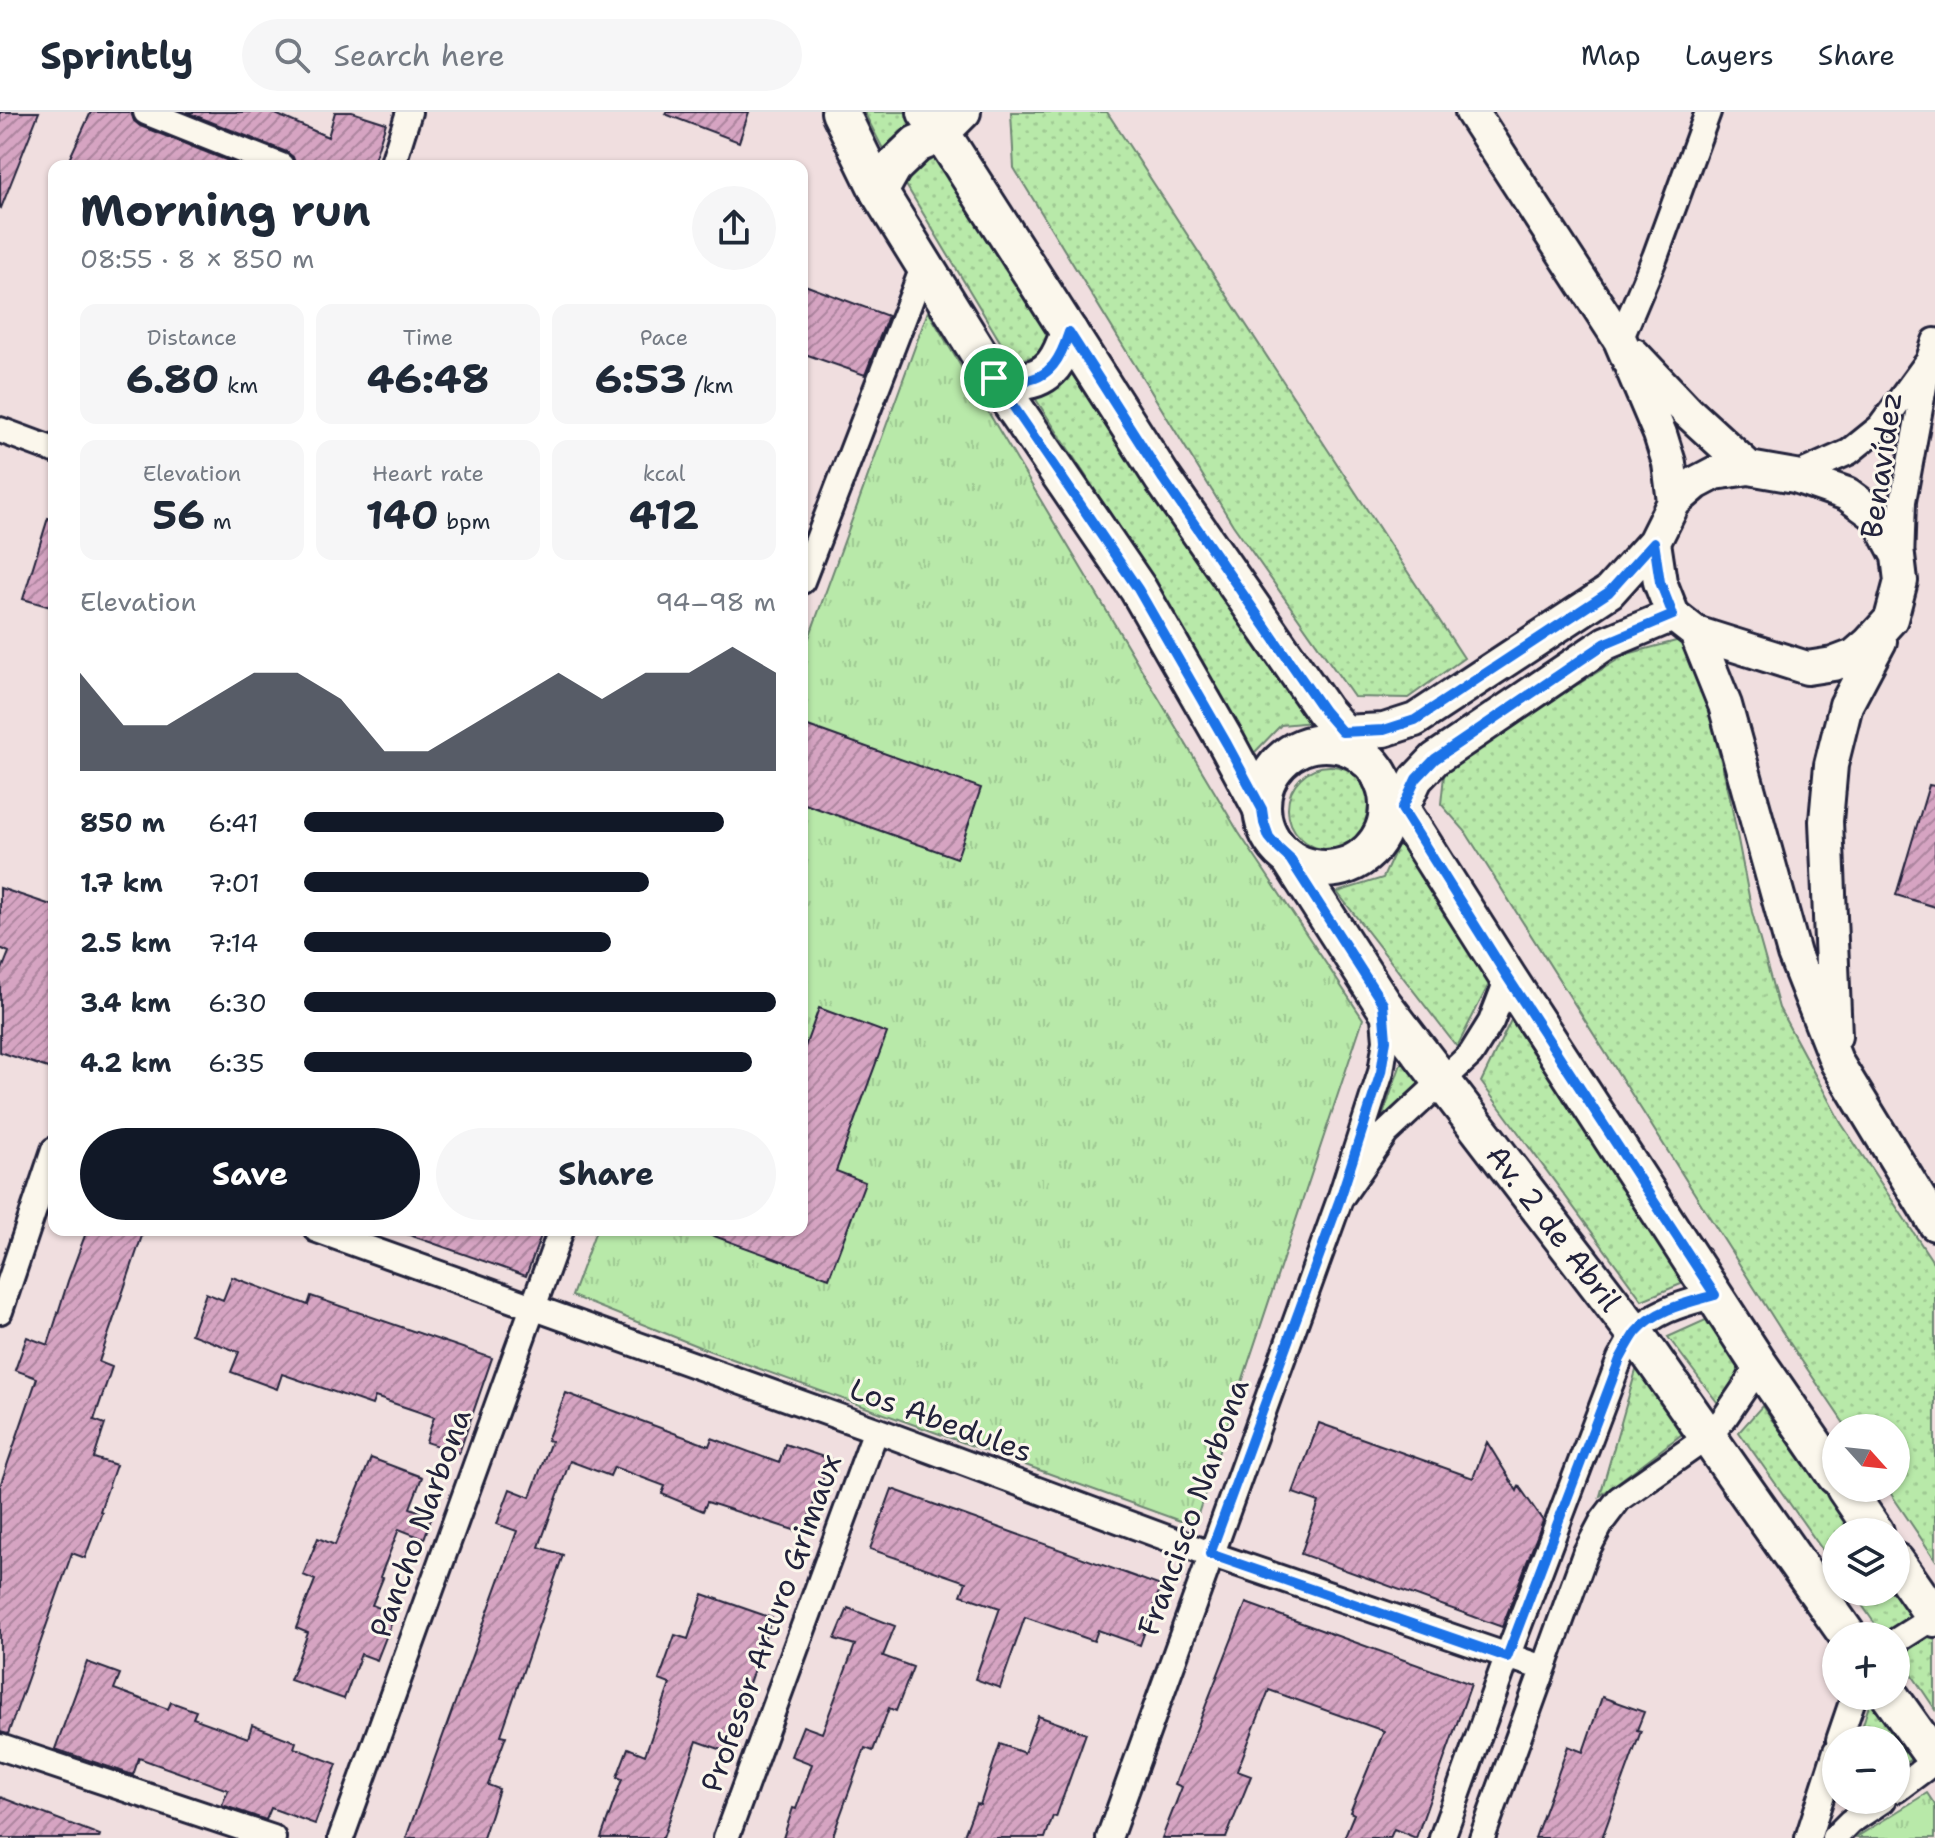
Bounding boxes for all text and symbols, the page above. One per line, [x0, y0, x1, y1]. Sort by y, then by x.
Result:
search box [242, 19, 802, 91]
text: Sprintly [40, 30, 194, 81]
icon: search [270, 33, 314, 77]
text: Search here [334, 35, 505, 76]
text: Map [1581, 36, 1641, 74]
text: Layers [1685, 36, 1774, 74]
text: Share [1818, 36, 1895, 74]
text: Morning run [80, 181, 371, 240]
button: share [692, 186, 776, 270]
text: 08:55 · 8 × 850 m [80, 241, 314, 276]
text: Distance [147, 323, 237, 352]
text: Time [403, 323, 453, 352]
text: Pace [640, 323, 688, 352]
pin [960, 344, 1028, 412]
text: 6.80 [126, 352, 220, 406]
text: 46:48 [367, 352, 489, 406]
text: 6:53 [594, 352, 687, 406]
icon: arrive [972, 356, 1016, 400]
text: km [220, 371, 258, 400]
text: /km [687, 371, 734, 400]
street label: Benavídez [1850, 389, 1912, 541]
text: Elevation [143, 459, 241, 488]
text: Heart rate [372, 459, 484, 488]
text: kcal [643, 459, 685, 488]
text: 56 [152, 488, 205, 542]
text: 140 [365, 488, 439, 542]
text: 412 [629, 488, 699, 542]
text: m [205, 507, 232, 536]
text: bpm [439, 507, 491, 536]
text: Elevation [80, 584, 196, 619]
text: 94–98 m [655, 584, 776, 619]
text: 850 m [80, 805, 165, 840]
text: 6:41 [208, 805, 259, 840]
text: 1.7 km [80, 865, 163, 900]
text: 7:01 [208, 865, 260, 900]
text: 2.5 km [80, 925, 171, 960]
text: 7:14 [208, 925, 258, 960]
text: 3.4 km [80, 985, 171, 1020]
text: 6:30 [208, 985, 267, 1020]
text: 4.2 km [80, 1045, 172, 1080]
text: 6:35 [208, 1045, 264, 1080]
button: Save [80, 1128, 420, 1220]
button: Share [436, 1128, 776, 1220]
street label: Av. 2 de Abril [1477, 1136, 1631, 1319]
street label: Los Abedules [844, 1368, 1038, 1472]
street label: Francisco Narbona [1127, 1373, 1259, 1641]
street label: Pancho Narbona [360, 1403, 481, 1643]
north arrow [1822, 1414, 1910, 1502]
map controls [1822, 1414, 1910, 1814]
street label: Profesor Arturo Grimaux [691, 1448, 851, 1798]
button: layers [1822, 1518, 1910, 1606]
button: + [1822, 1622, 1910, 1710]
button: − [1822, 1726, 1910, 1814]

